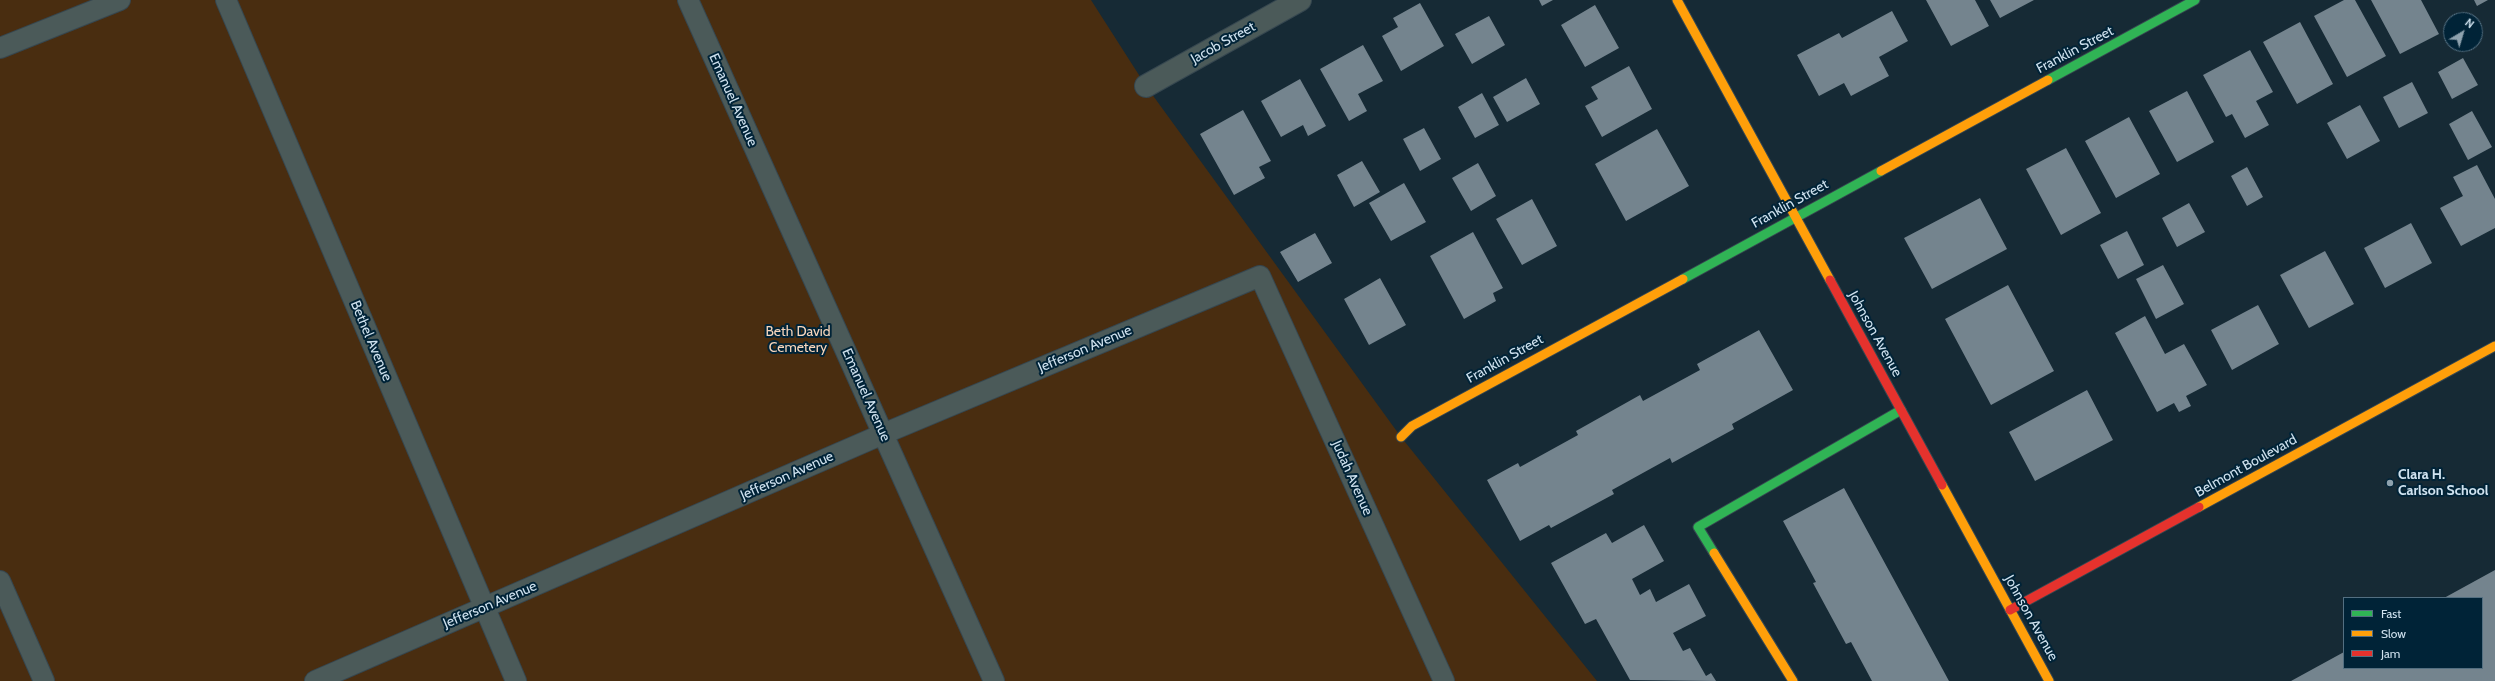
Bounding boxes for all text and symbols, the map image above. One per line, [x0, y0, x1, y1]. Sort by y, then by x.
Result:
north arrow [2443, 12, 2483, 52]
text: N [2462, 15, 2477, 31]
street label: Jacob Street [1188, 18, 1258, 68]
street label: Franklin Street [2034, 23, 2116, 77]
street label: Emanuel Avenue [705, 51, 761, 149]
street label: Franklin Street [1749, 176, 1831, 232]
street label: Johnson Avenue [1845, 288, 1905, 380]
street label: Bethel Avenue [346, 298, 396, 384]
street label: Jefferson Avenue [1036, 322, 1134, 376]
park label: Beth David Cemetery [765, 324, 831, 356]
street label: Franklin Street [1464, 331, 1546, 387]
street label: Emanuel Avenue [838, 346, 894, 444]
street label: Belmont Boulevard [2192, 431, 2300, 501]
street label: Judah Avenue [1328, 438, 1376, 518]
street label: Jefferson Avenue [738, 448, 836, 504]
place label: Clara H. Carlson School [2398, 467, 2488, 500]
marker: Clara H. Carlson School [2385, 478, 2395, 488]
street label: Johnson Avenue [2001, 572, 2061, 664]
street label: Jefferson Avenue [441, 578, 539, 632]
legend [2343, 597, 2483, 669]
text: Fast [2381, 606, 2401, 621]
text: Slow [2381, 626, 2406, 641]
text: Jam [2381, 646, 2400, 661]

